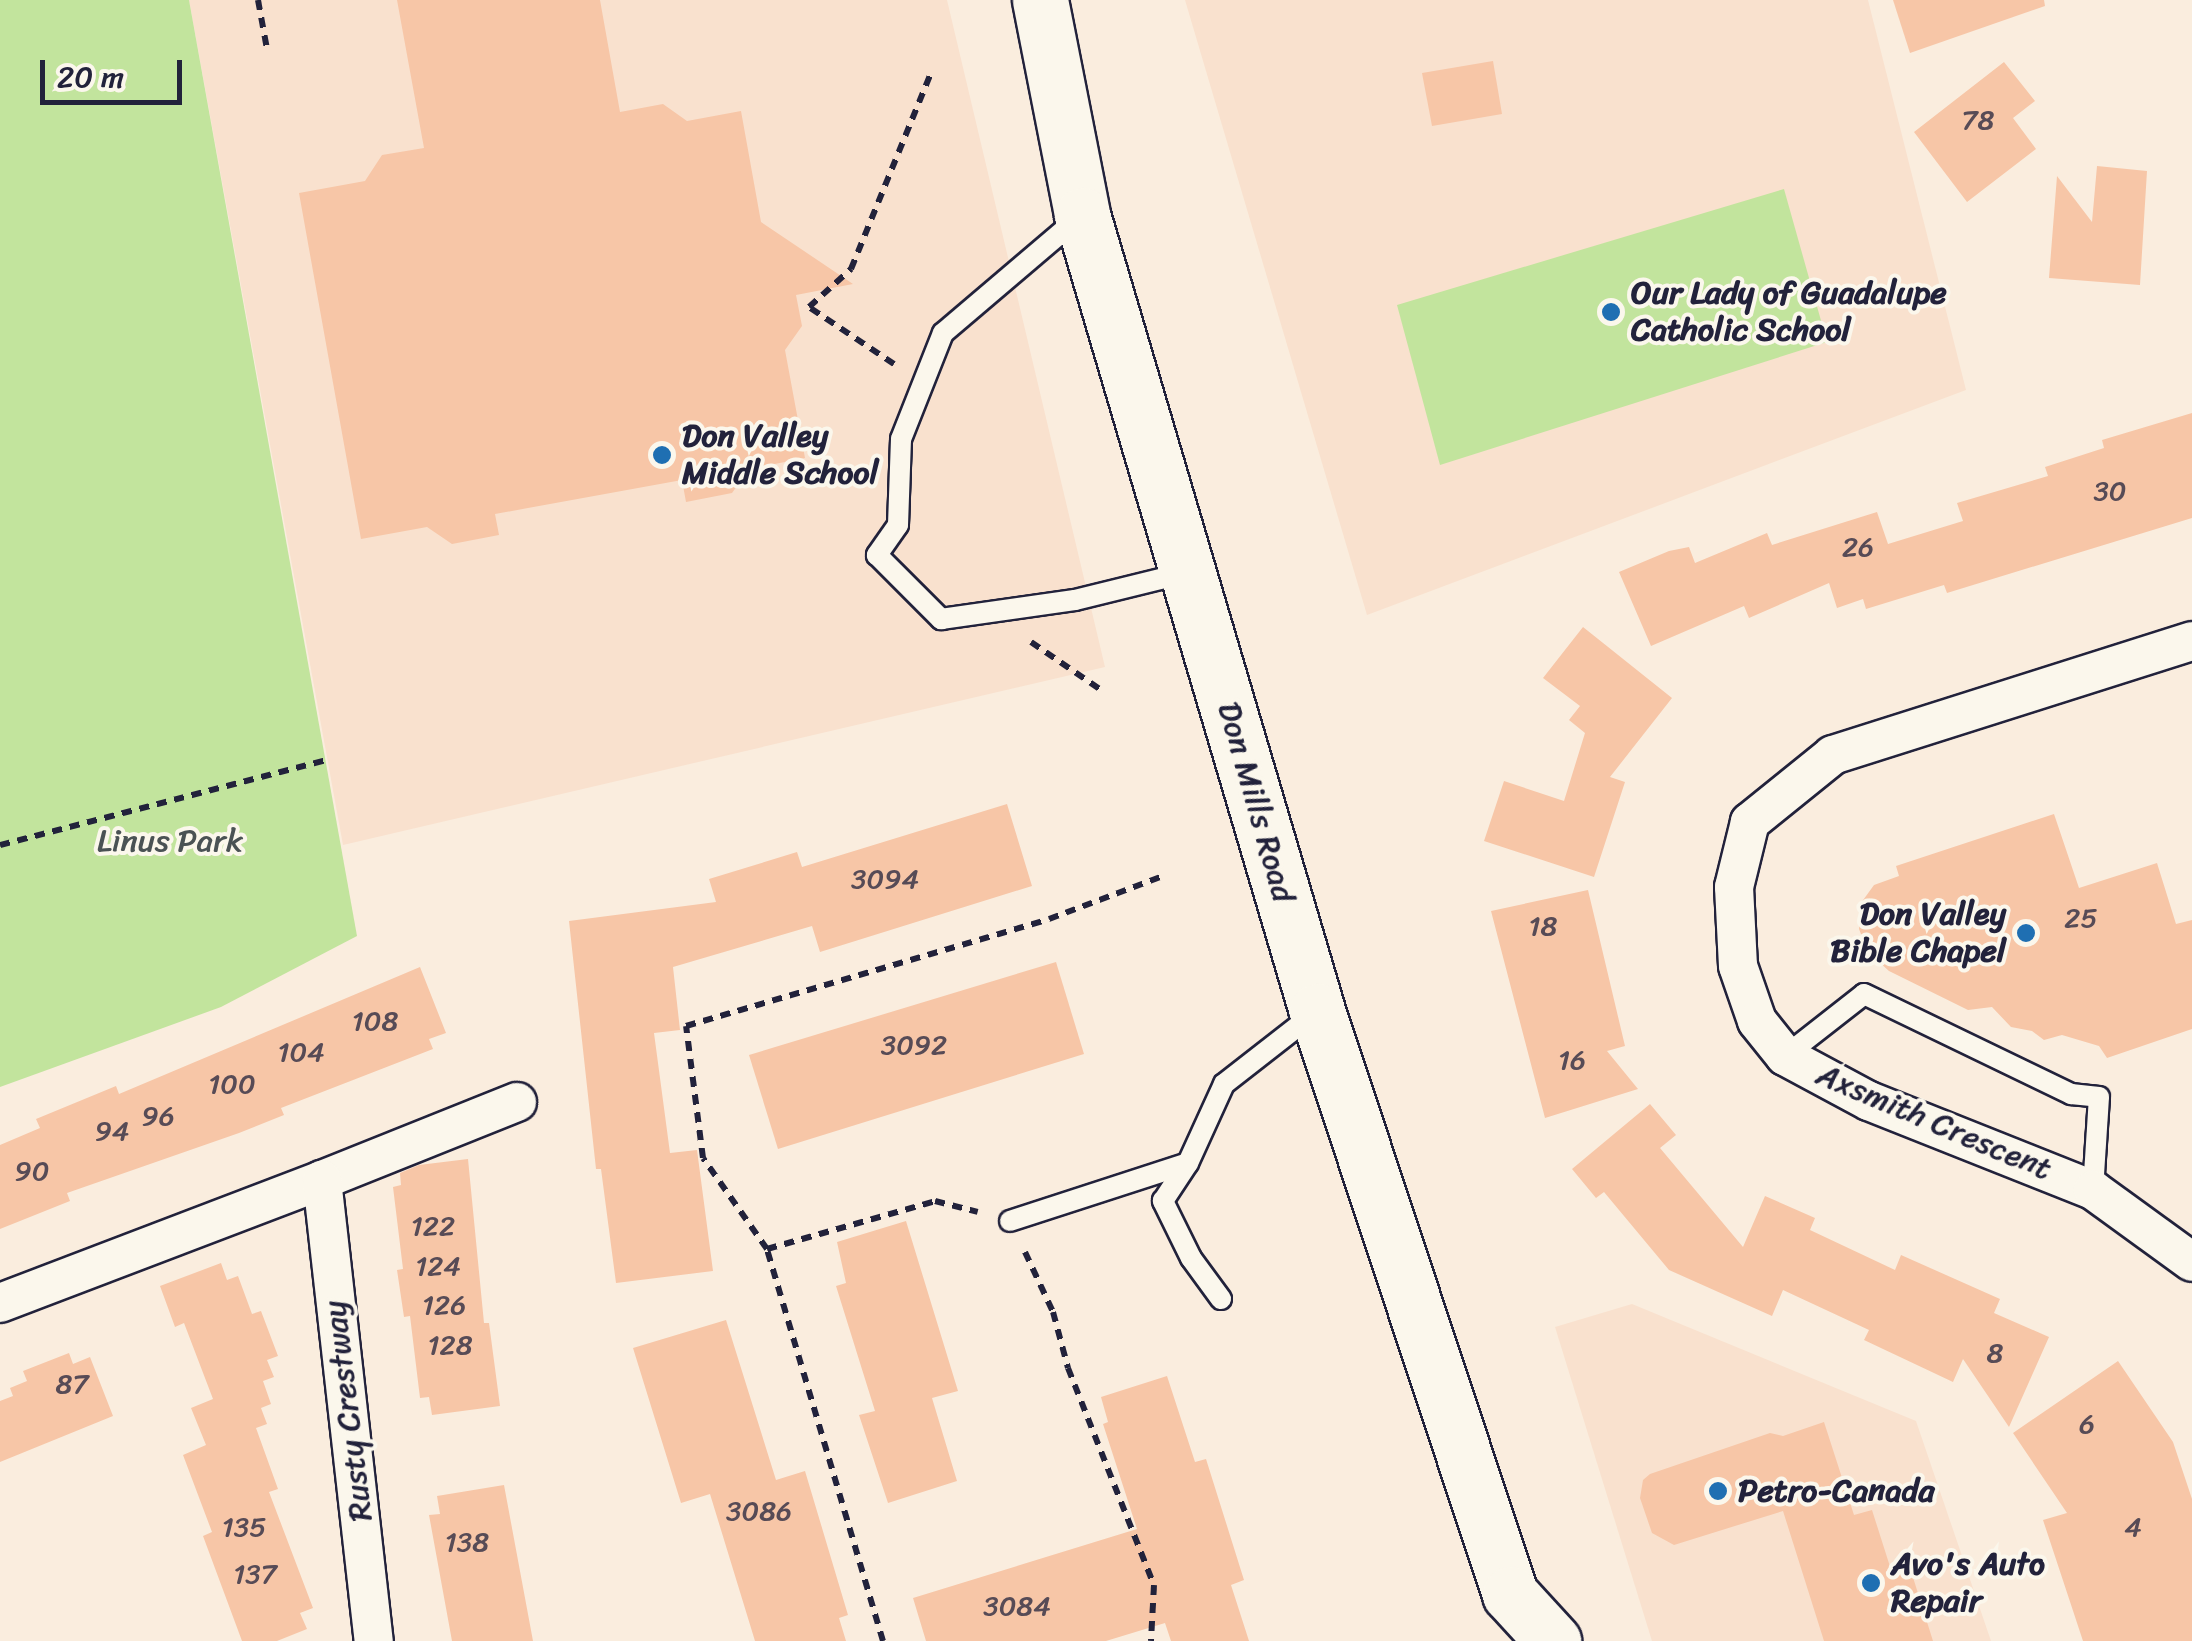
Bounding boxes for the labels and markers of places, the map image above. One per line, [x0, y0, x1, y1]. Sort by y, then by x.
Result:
place label: Our Lady of Guadalupe Catholic School [1631, 275, 1947, 350]
marker: Our Lady of Guadalupe Catholic School [1600, 301, 1622, 323]
place label: Don Valley Middle School [682, 418, 879, 493]
marker: Don Valley Middle School [651, 444, 673, 466]
place label: Don Valley Bible Chapel [1830, 896, 2006, 971]
marker: Don Valley Bible Chapel [2015, 922, 2037, 944]
place label: Petro-Canada [1738, 1472, 1934, 1510]
marker: Petro-Canada [1707, 1480, 1729, 1502]
place label: Avo's Auto Repair [1891, 1546, 2047, 1621]
marker: Avo's Auto Repair [1860, 1572, 1882, 1594]

